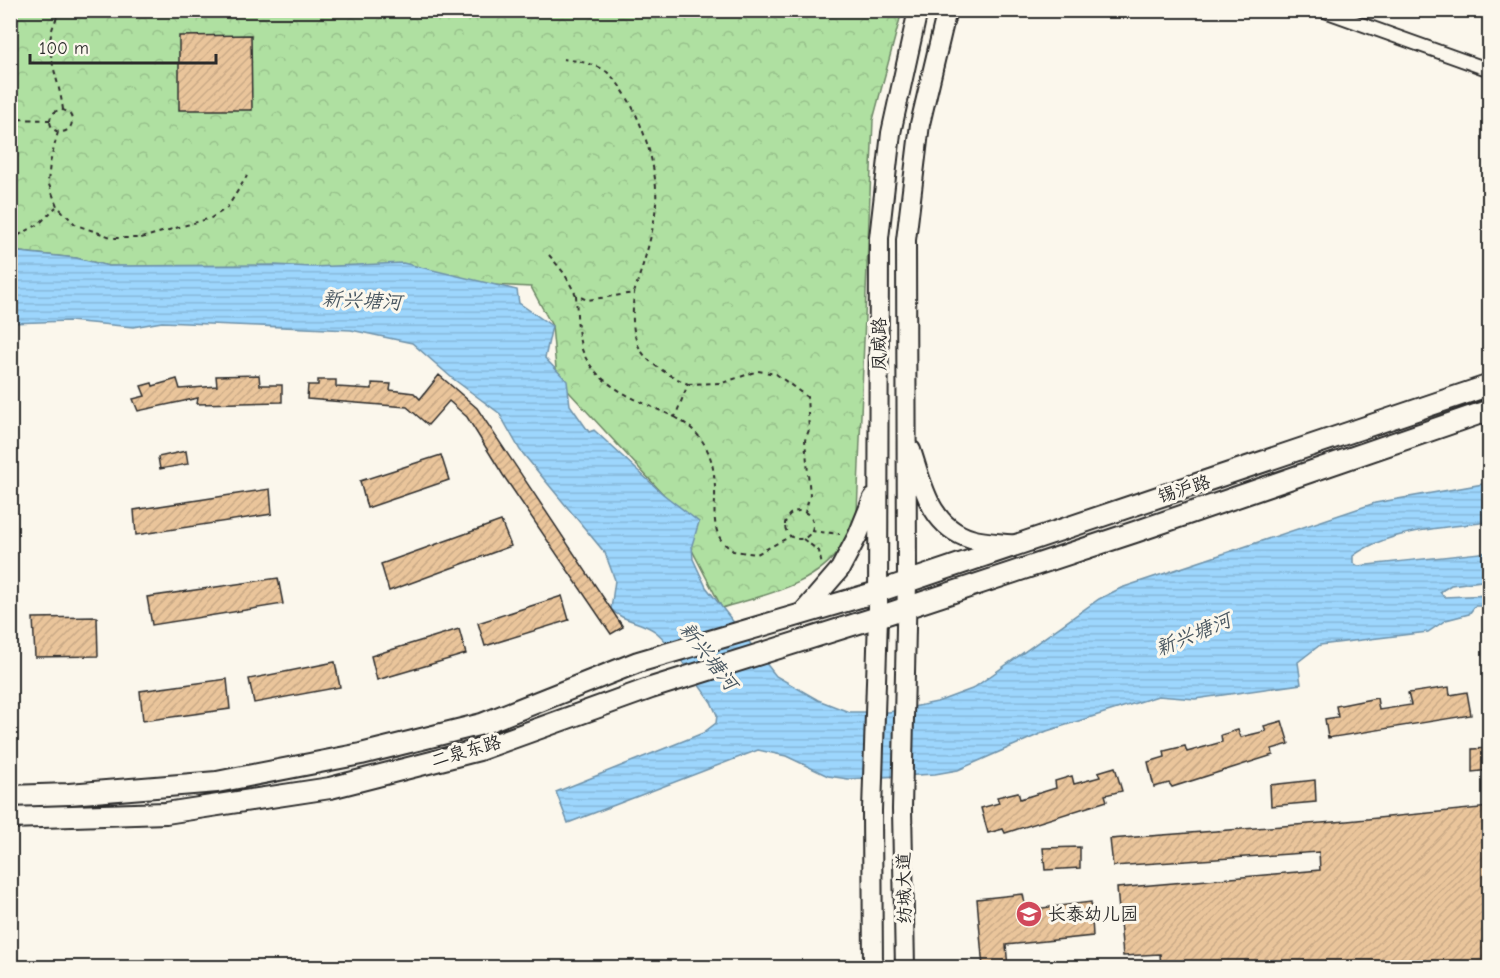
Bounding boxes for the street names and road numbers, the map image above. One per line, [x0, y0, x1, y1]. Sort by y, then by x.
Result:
street label: 凤威路 [869, 317, 890, 371]
street label: 锡沪路 [1155, 471, 1213, 508]
street label: 二泉东路 [429, 731, 504, 771]
street label: 纺城大道 [893, 852, 916, 924]

